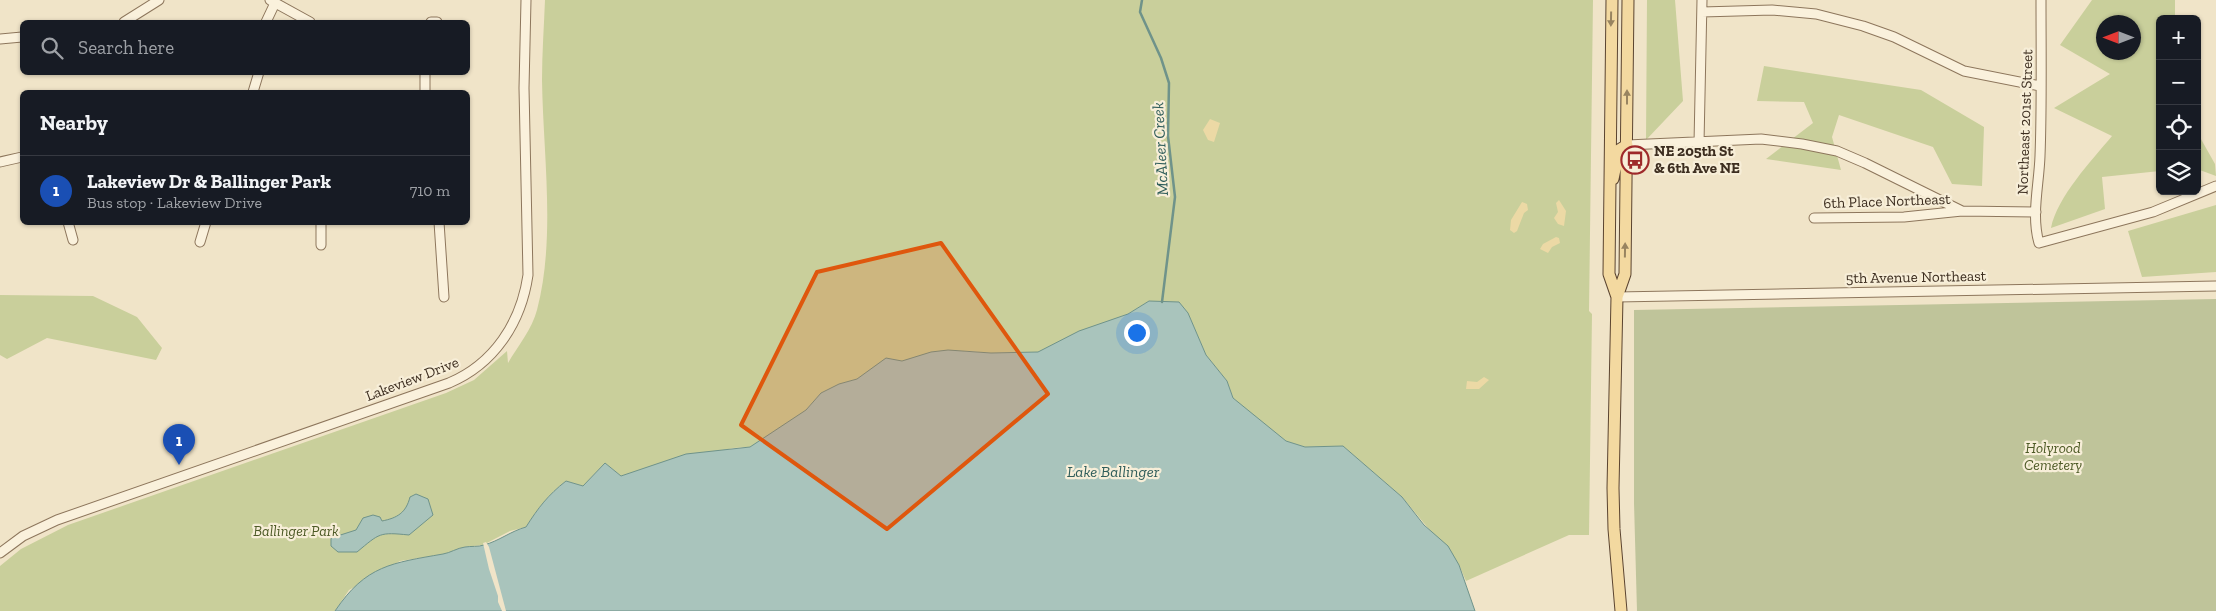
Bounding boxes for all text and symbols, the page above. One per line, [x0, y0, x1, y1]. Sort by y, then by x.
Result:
one-way arrow [1607, 11, 1615, 27]
north arrow [2096, 15, 2141, 60]
map controls [2156, 15, 2201, 195]
button: + [2156, 15, 2201, 60]
search box [20, 20, 470, 75]
icon: search [38, 34, 66, 62]
text: Search here [78, 36, 174, 59]
street label: Northeast 201st Street [2013, 48, 2037, 195]
button: − [2156, 60, 2201, 105]
one-way arrow [1623, 88, 1631, 104]
water label: McAleer Creek [1148, 102, 1172, 196]
button: locate [2156, 105, 2201, 150]
text: Nearby [40, 110, 108, 135]
place label: NE 205th St & 6th Ave NE [1654, 142, 1740, 177]
bus stop icon: NE 205th St & 6th Ave NE [1620, 145, 1650, 175]
button: layers [2156, 150, 2201, 195]
text: Lakeview Dr & Ballinger Park [87, 170, 331, 193]
text: 1 [53, 181, 59, 200]
text: 710 m [410, 181, 450, 200]
street label: 6th Place Northeast [1823, 190, 1951, 212]
text: Bus stop · Lakeview Drive [87, 193, 262, 212]
one-way arrow [1622, 241, 1630, 257]
street label: 5th Avenue Northeast [1846, 267, 1987, 287]
your location [1124, 320, 1150, 346]
street label: Lakeview Drive [363, 353, 461, 405]
pin: 1 [163, 424, 195, 465]
park label: Holyrood Cemetery [2024, 439, 2082, 474]
water label: Lake Ballinger [1067, 462, 1160, 481]
park label: Ballinger Park [253, 522, 339, 540]

